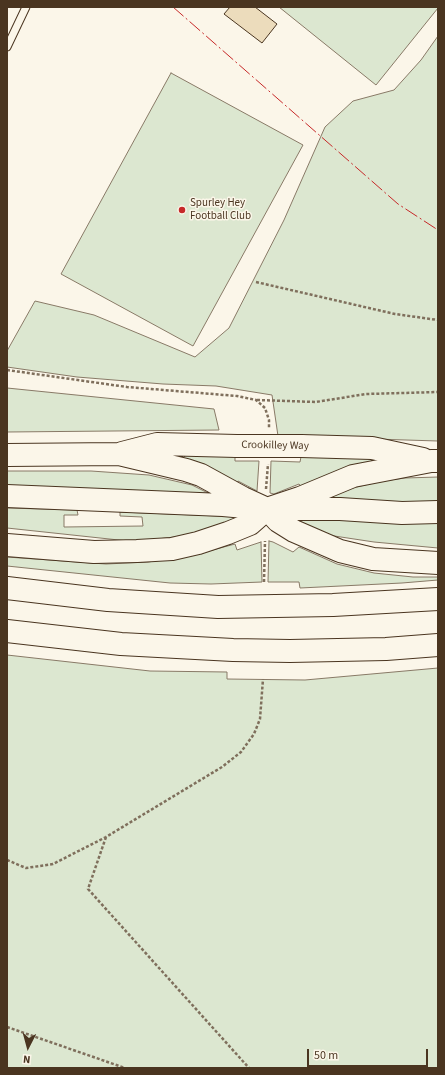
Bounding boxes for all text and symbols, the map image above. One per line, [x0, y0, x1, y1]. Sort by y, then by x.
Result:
place label: Spurley Hey Football Club [190, 197, 251, 223]
marker: Spurley Hey Football Club [177, 205, 187, 215]
street label: Crookilley Way [241, 439, 309, 453]
north arrow [8, 1027, 48, 1067]
scale bar [309, 1041, 430, 1067]
text: 50 m [314, 1047, 338, 1064]
text: N [22, 1052, 31, 1067]

